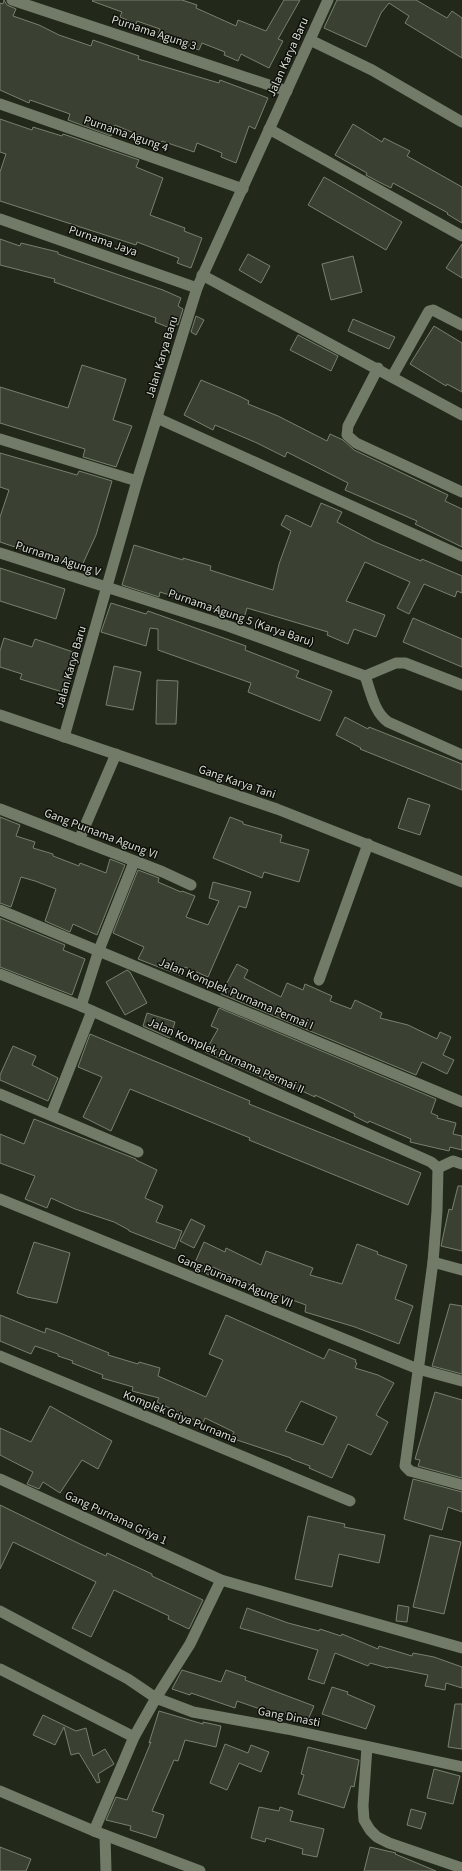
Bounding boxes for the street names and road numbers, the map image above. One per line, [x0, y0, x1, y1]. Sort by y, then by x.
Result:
street label: Purnama Agung 3 [109, 11, 199, 55]
street label: Jalan Karya Baru [263, 15, 313, 99]
street label: Purnama Agung 4 [81, 112, 171, 156]
street label: Purnama Jaya [66, 221, 140, 261]
street label: Jalan Karya Baru [141, 314, 183, 400]
street label: Purnama Agung V [13, 537, 104, 581]
street label: Purnama Agung 5 (Karya Baru) [166, 585, 316, 651]
street label: Jalan Karya Baru [51, 624, 91, 710]
street label: Gang Karya Tani [196, 761, 278, 803]
street label: Gang Purnama Agung VI [42, 804, 160, 864]
street label: Jalan Komplek Purnama Permai I [156, 954, 316, 1034]
street label: Jalan Komplek Purnama Permai II [145, 1014, 307, 1098]
street label: Gang Purnama Agung VII [175, 1250, 295, 1312]
street label: Komplek Griya Purnama [120, 1386, 240, 1448]
street label: Gang Purnama Griya 1 [62, 1487, 170, 1549]
street label: Gang Dinasti [256, 1703, 322, 1731]

